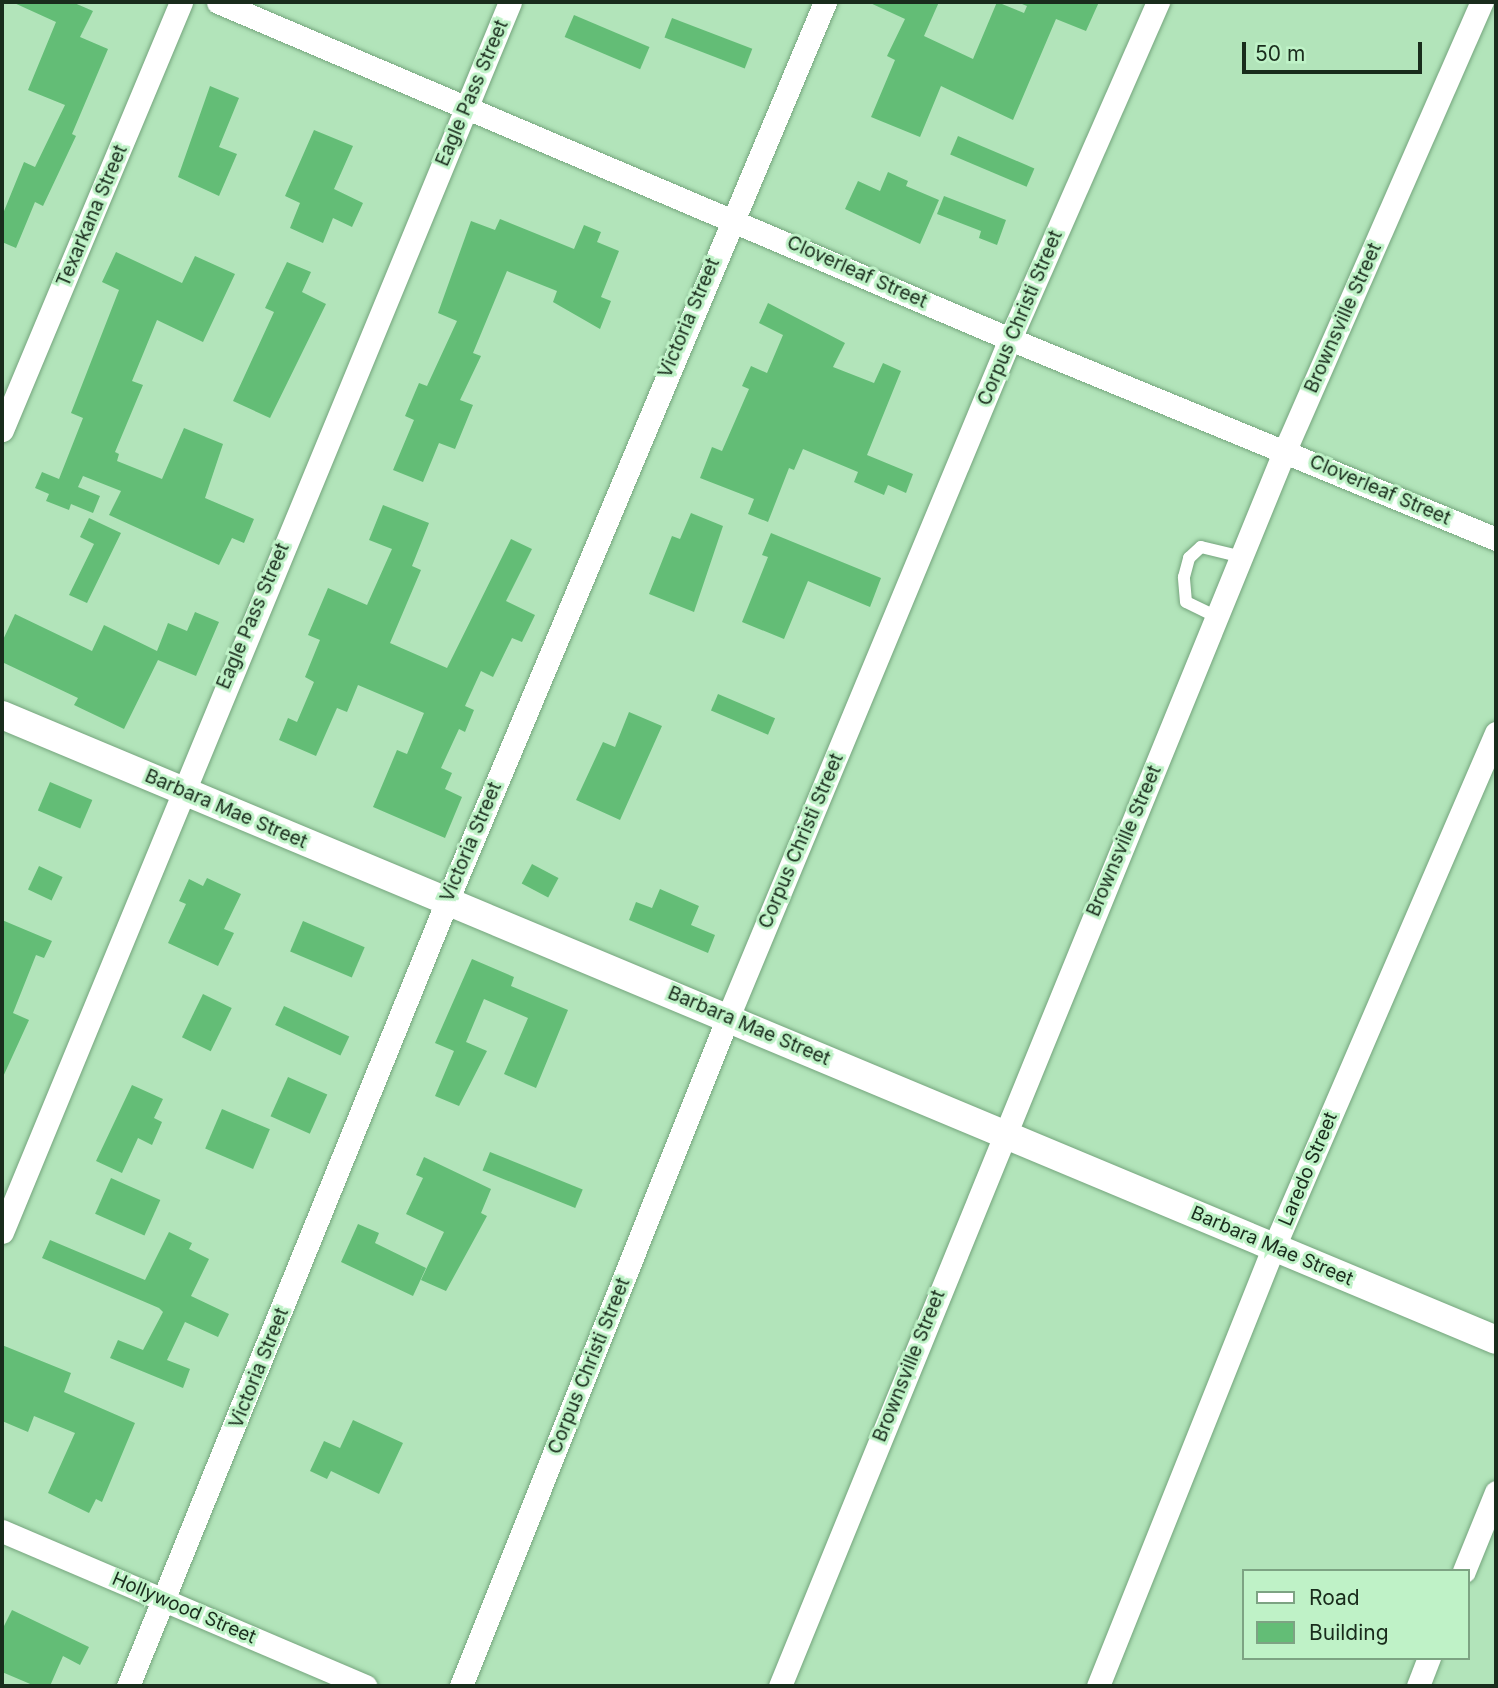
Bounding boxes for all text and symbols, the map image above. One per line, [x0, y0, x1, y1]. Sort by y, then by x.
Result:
street label: Eagle Pass Street [431, 16, 513, 170]
scale bar [1246, 28, 1426, 72]
text: 50 m [1255, 41, 1305, 66]
street label: Texarkana Street [52, 142, 132, 290]
street label: Corpus Christi Street [973, 227, 1067, 409]
street label: Cloverleaf Street [783, 231, 931, 313]
street label: Brownsville Street [1300, 240, 1386, 396]
street label: Victoria Street [654, 255, 724, 381]
street label: Cloverleaf Street [1306, 450, 1454, 530]
street label: Eagle Pass Street [212, 539, 294, 693]
street label: Corpus Christi Street [754, 750, 848, 932]
street label: Brownsville Street [1082, 762, 1166, 920]
street label: Barbara Mae Street [141, 764, 311, 854]
street label: Victoria Street [436, 779, 506, 905]
street label: Barbara Mae Street [664, 981, 834, 1071]
street label: Laredo Street [1274, 1109, 1342, 1229]
street label: Barbara Mae Street [1187, 1201, 1357, 1291]
street label: Corpus Christi Street [543, 1275, 635, 1457]
street label: Brownsville Street [868, 1287, 950, 1445]
street label: Victoria Street [225, 1305, 293, 1431]
street label: Hollywood Street [109, 1567, 259, 1649]
legend [1242, 1569, 1470, 1660]
text: Road [1309, 1585, 1360, 1610]
text: Building [1309, 1620, 1389, 1645]

